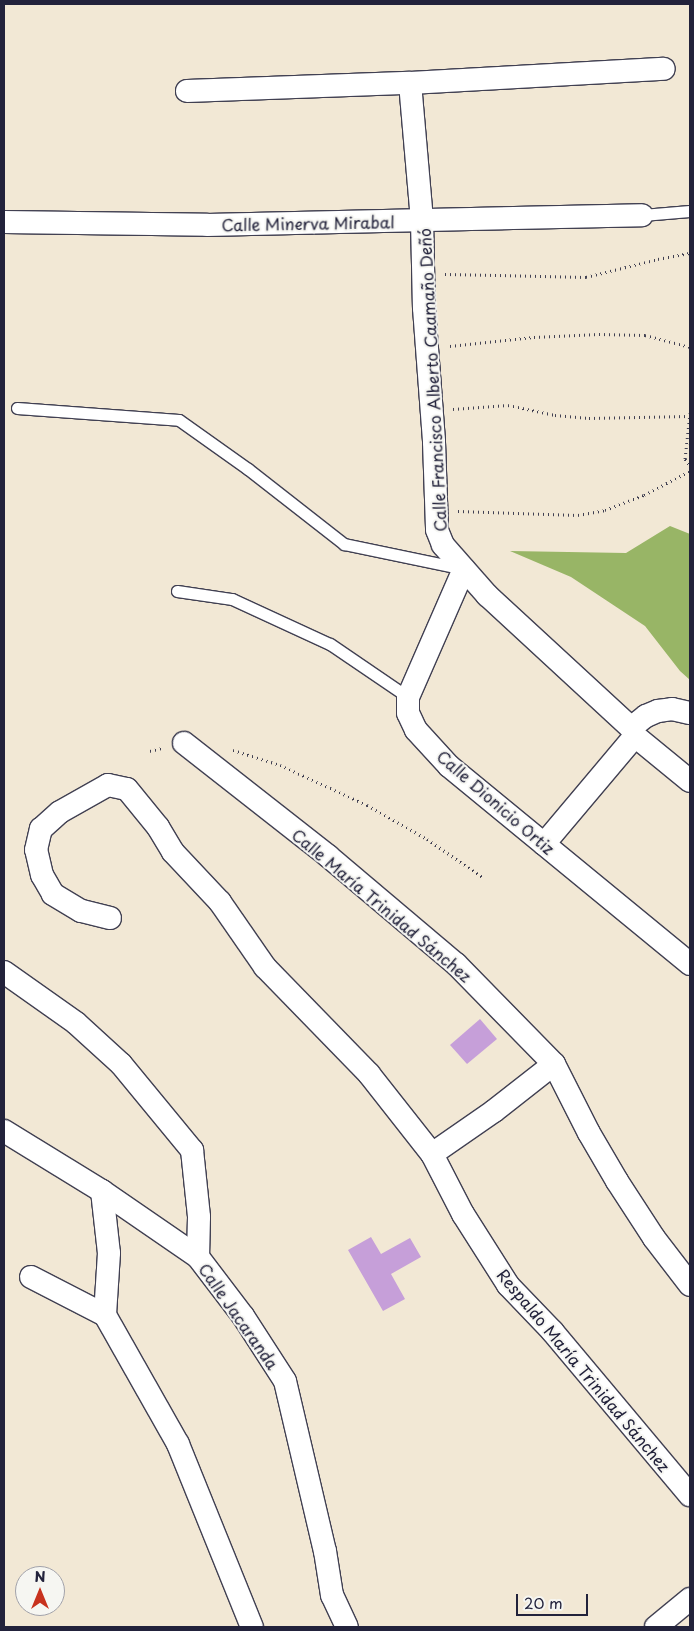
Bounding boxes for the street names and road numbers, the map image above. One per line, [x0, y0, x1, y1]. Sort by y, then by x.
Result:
street label: Calle Minerva Mirabal [221, 212, 395, 234]
street label: Calle Francisco Alberto Caamaño Deñó [414, 228, 450, 532]
street label: Calle Dionicio Ortiz [433, 745, 559, 859]
street label: Calle María Trinidad Sánchez [288, 824, 476, 986]
street label: Calle Jacaranda [195, 1259, 283, 1373]
street label: Respaldo María Trinidad Sánchez [493, 1265, 675, 1475]

